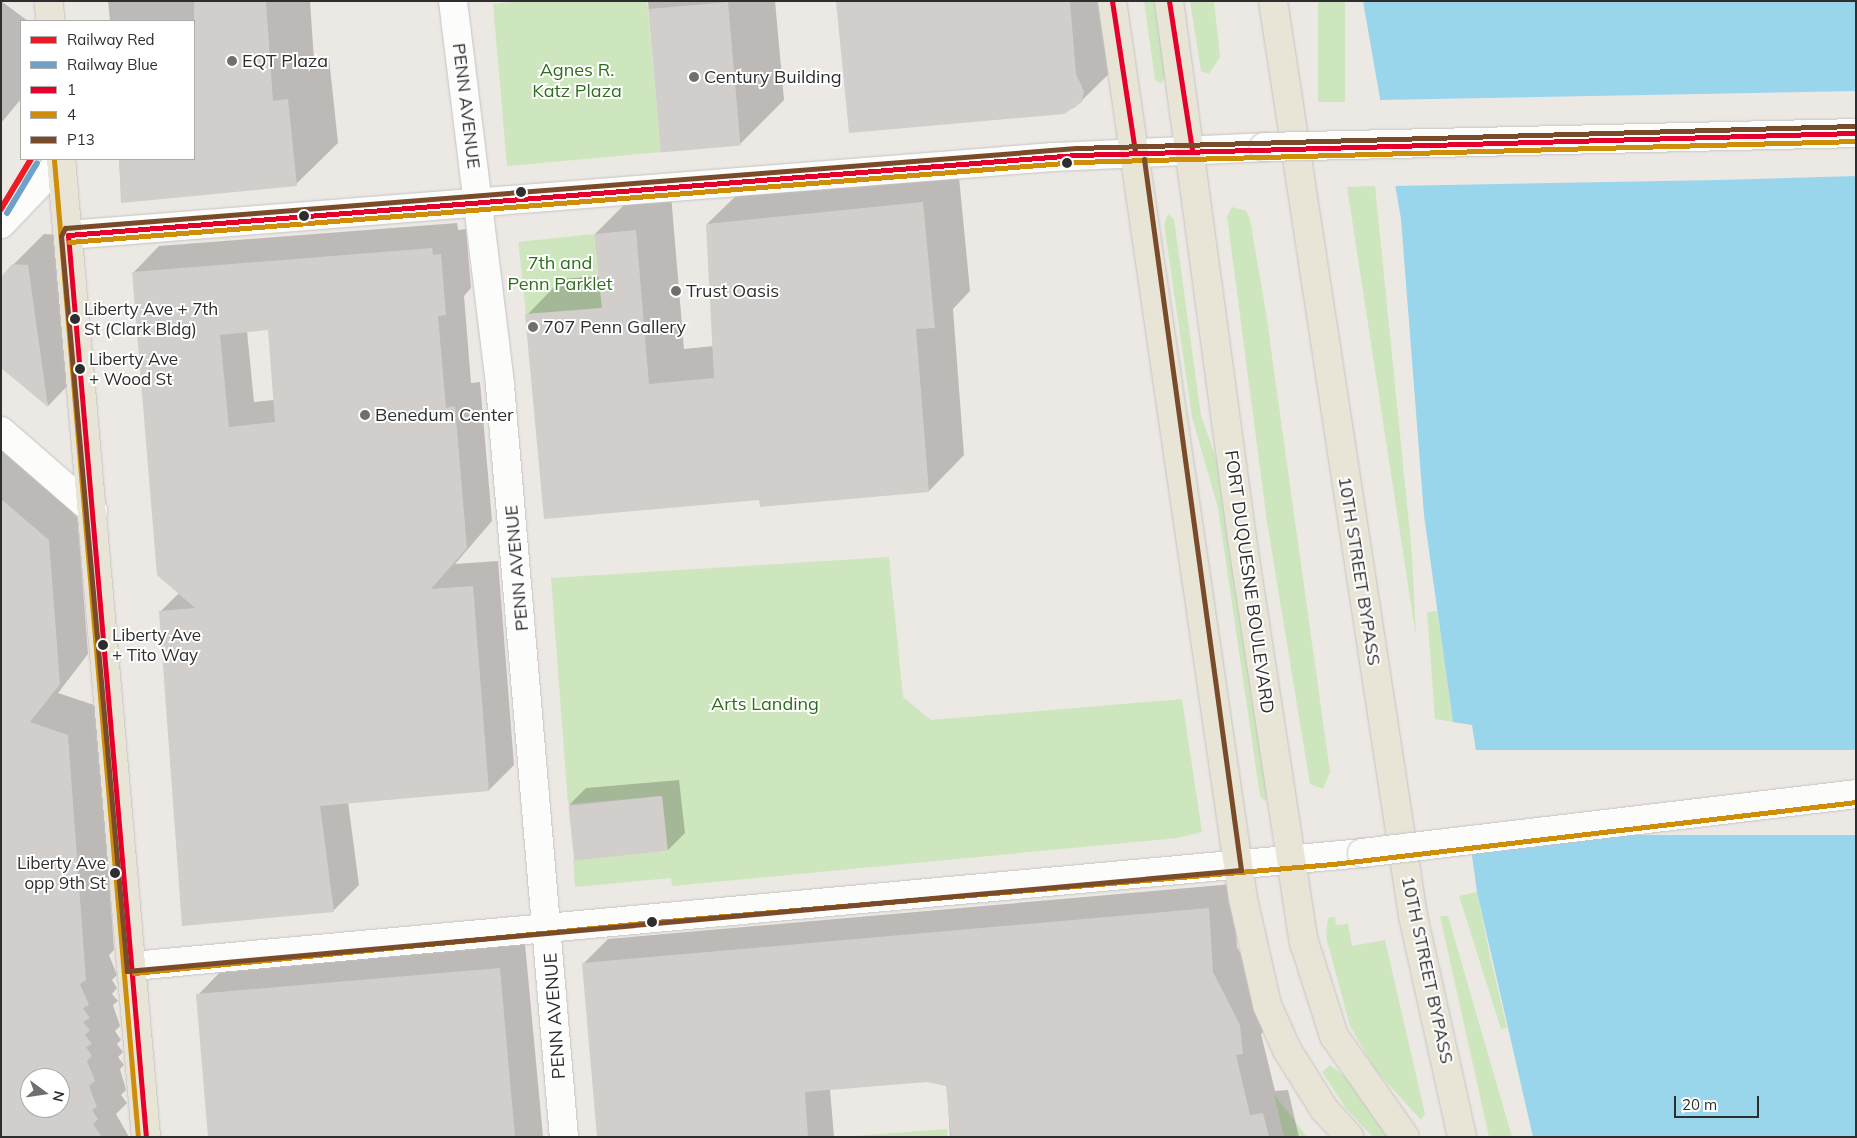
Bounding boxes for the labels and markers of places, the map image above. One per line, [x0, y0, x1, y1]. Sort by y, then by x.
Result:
place label: EQT Plaza [242, 50, 328, 72]
marker: EQT Plaza [226, 55, 238, 67]
place label: Century Building [704, 66, 842, 88]
marker: Century Building [688, 71, 700, 83]
unlabelled marker [1062, 158, 1072, 168]
unlabelled marker [516, 187, 526, 197]
unlabelled marker [299, 211, 309, 221]
place label: Trust Oasis [686, 280, 779, 302]
marker: Trust Oasis [670, 285, 682, 297]
place label: Liberty Ave + 7th St (Clark Bldg) [84, 299, 218, 339]
marker: Liberty Ave + 7th St (Clark Bldg) [70, 314, 80, 324]
place label: 707 Penn Gallery [543, 316, 686, 338]
marker: 707 Penn Gallery [527, 321, 539, 333]
place label: Liberty Ave + Wood St [89, 349, 178, 389]
marker: Liberty Ave + Wood St [75, 364, 85, 374]
place label: Benedum Center [375, 404, 514, 426]
marker: Benedum Center [359, 409, 371, 421]
place label: Liberty Ave + Tito Way [112, 625, 201, 665]
marker: Liberty Ave + Tito Way [98, 640, 108, 650]
place label: Liberty Ave opp 9th St [17, 853, 106, 893]
marker: Liberty Ave opp 9th St [110, 868, 120, 878]
unlabelled marker [647, 917, 657, 927]

